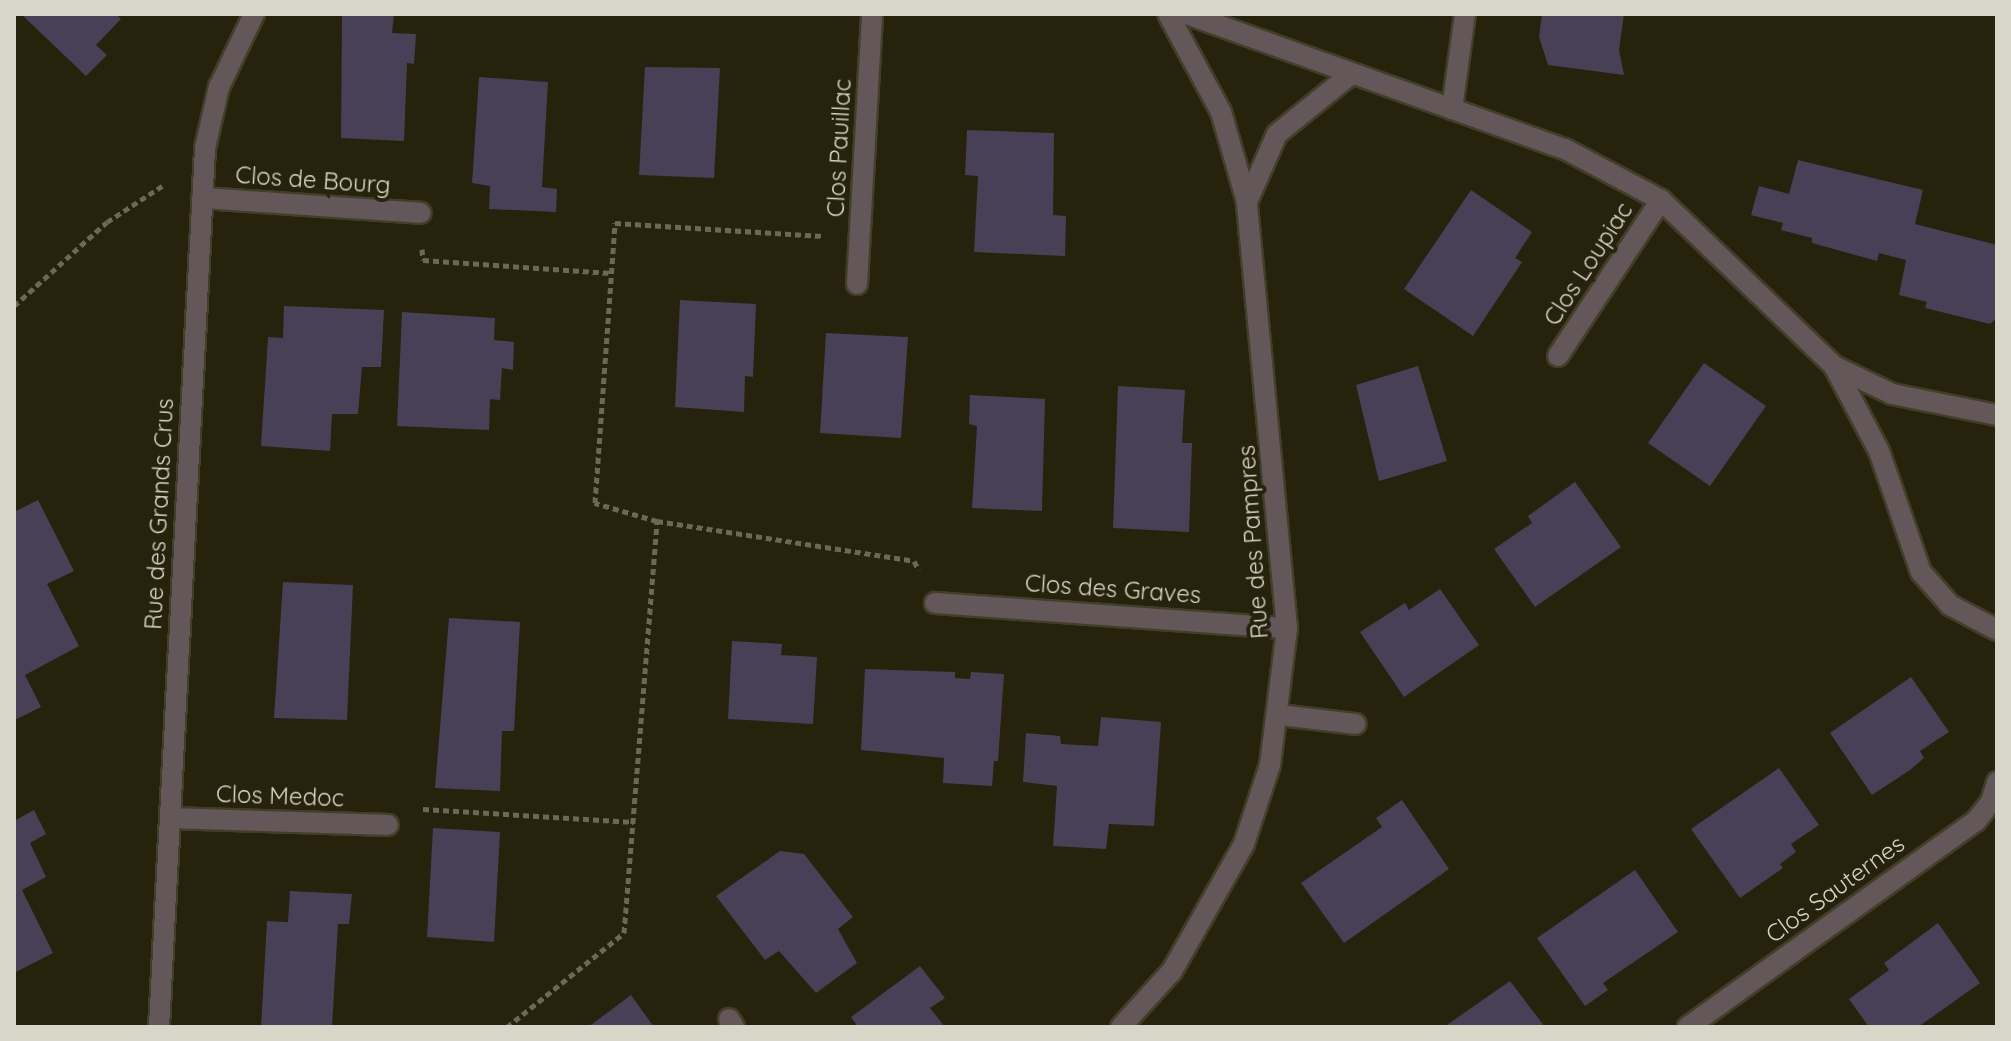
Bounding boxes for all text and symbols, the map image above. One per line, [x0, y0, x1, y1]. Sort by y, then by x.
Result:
street label: Clos Pauillac [821, 78, 857, 218]
street label: Clos de Bourg [234, 160, 392, 200]
street label: Clos Loupiac [1538, 197, 1638, 331]
street label: Rue des Grands Crus [139, 398, 179, 630]
street label: Rue des Pampres [1232, 444, 1274, 640]
street label: Clos des Graves [1024, 568, 1202, 610]
street label: Clos Medoc [215, 779, 345, 813]
street label: Clos Sauternes [1760, 829, 1910, 949]

